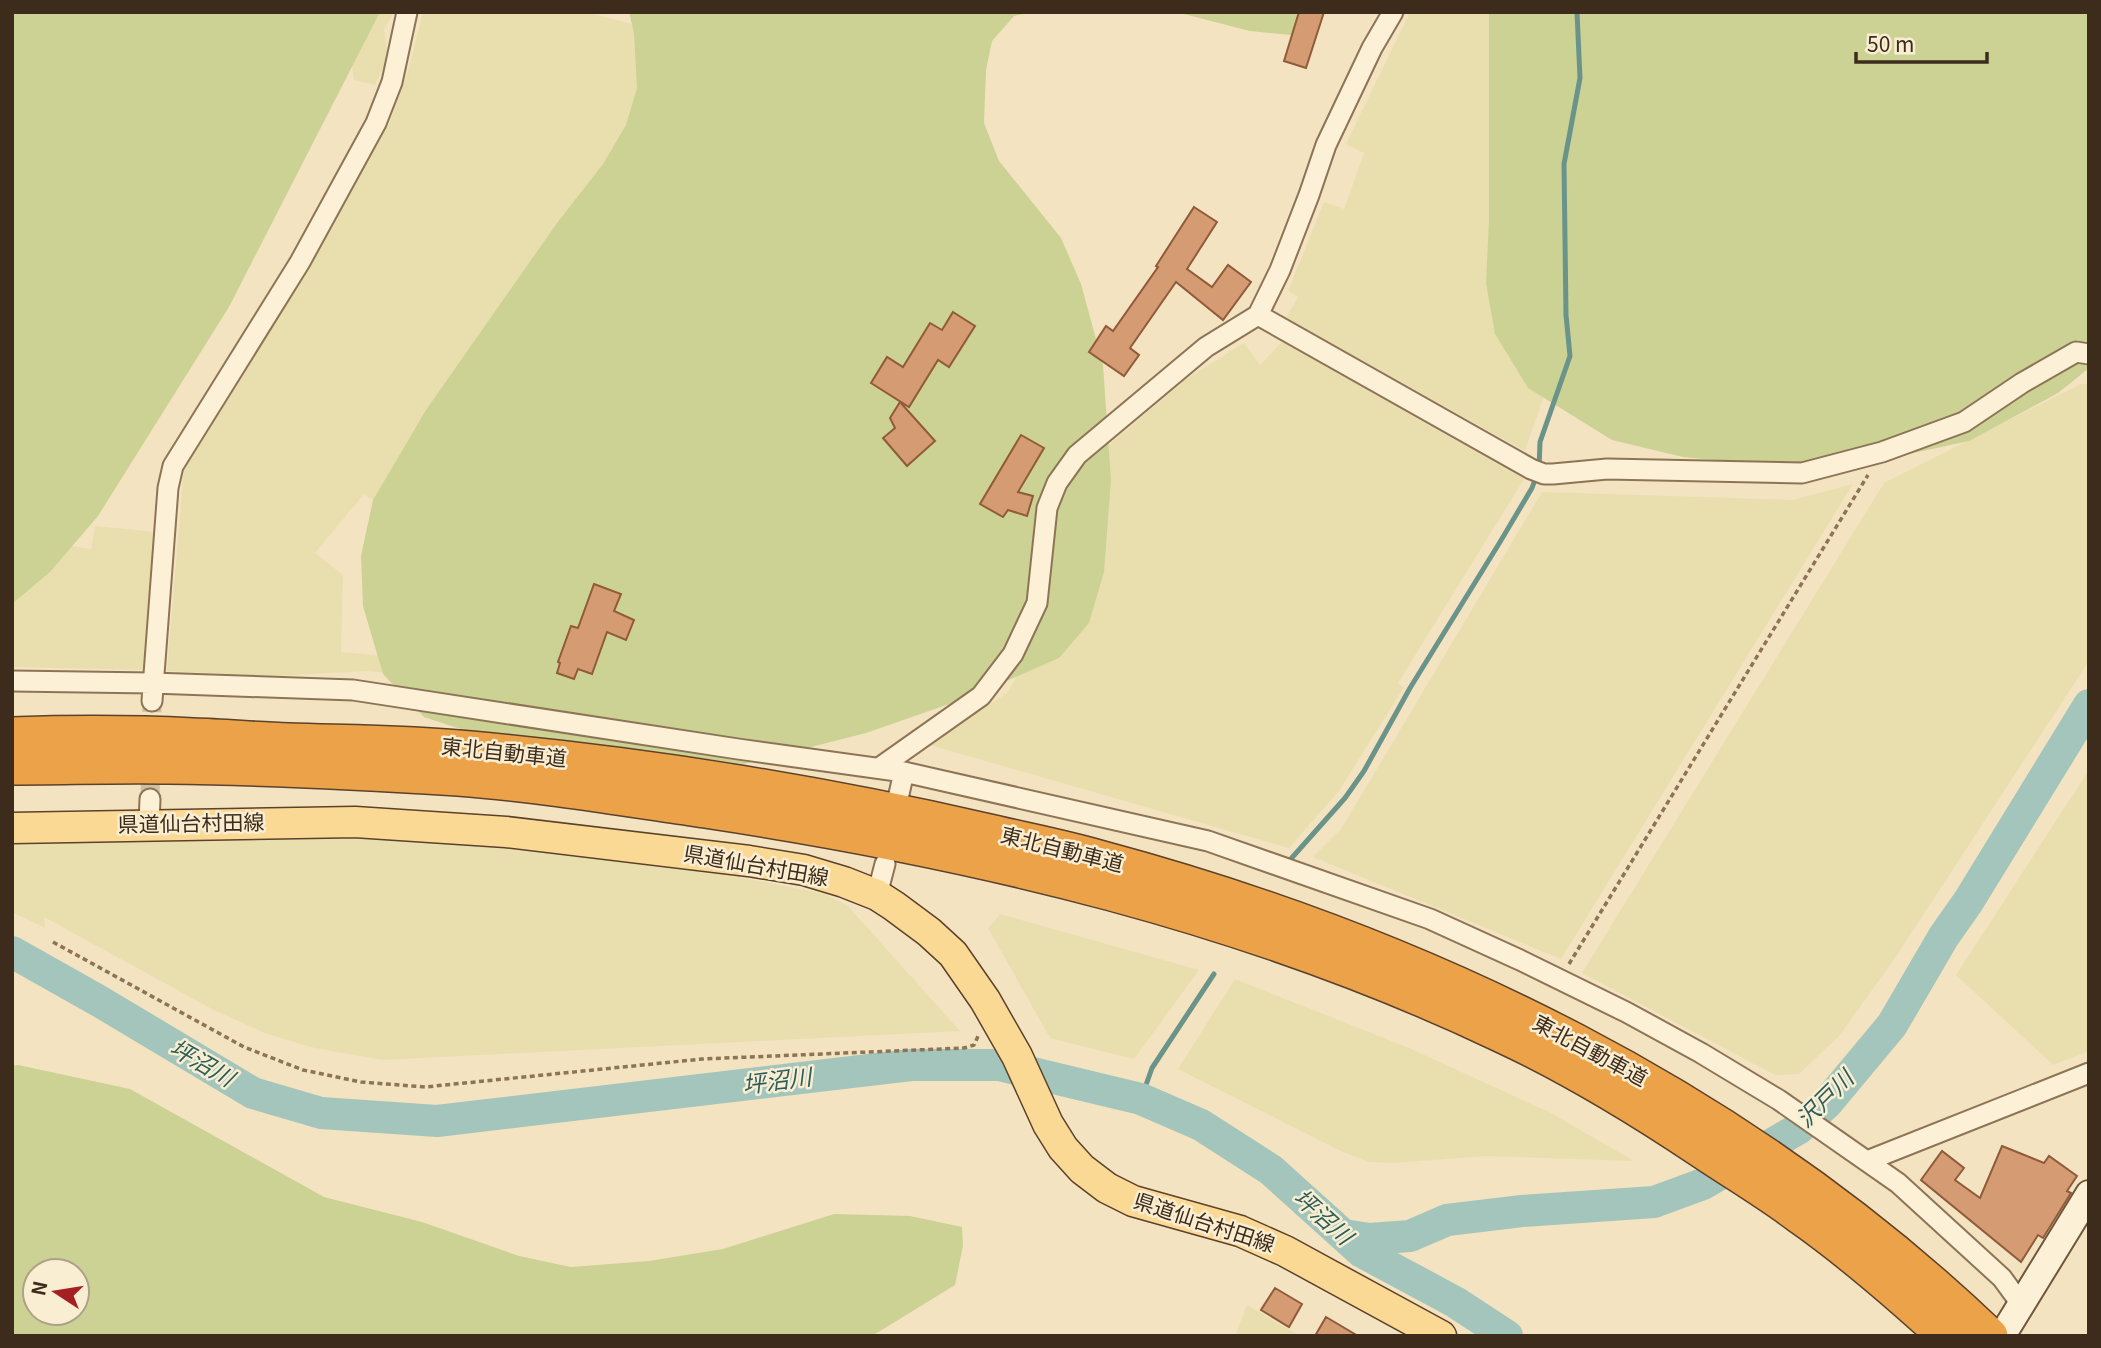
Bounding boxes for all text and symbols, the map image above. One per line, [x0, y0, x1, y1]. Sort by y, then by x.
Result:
scale bar [1856, 21, 1987, 65]
text: 50 m [1867, 28, 1914, 58]
street label: 東北自動車道 [440, 730, 568, 773]
street label: 県道仙台村田線 [117, 806, 265, 838]
street label: 東北自動車道 [998, 818, 1127, 878]
street label: 県道仙台村田線 [681, 836, 831, 892]
street label: 東北自動車道 [1528, 1006, 1654, 1092]
water label: 坪沼川 [165, 1029, 244, 1095]
water label: 坪沼川 [740, 1058, 816, 1100]
water label: 沢戸川 [1787, 1059, 1862, 1134]
water label: 坪沼川 [1287, 1180, 1364, 1253]
street label: 県道仙台村田線 [1130, 1184, 1279, 1258]
north arrow [21, 1257, 91, 1327]
text: N [23, 1278, 53, 1298]

